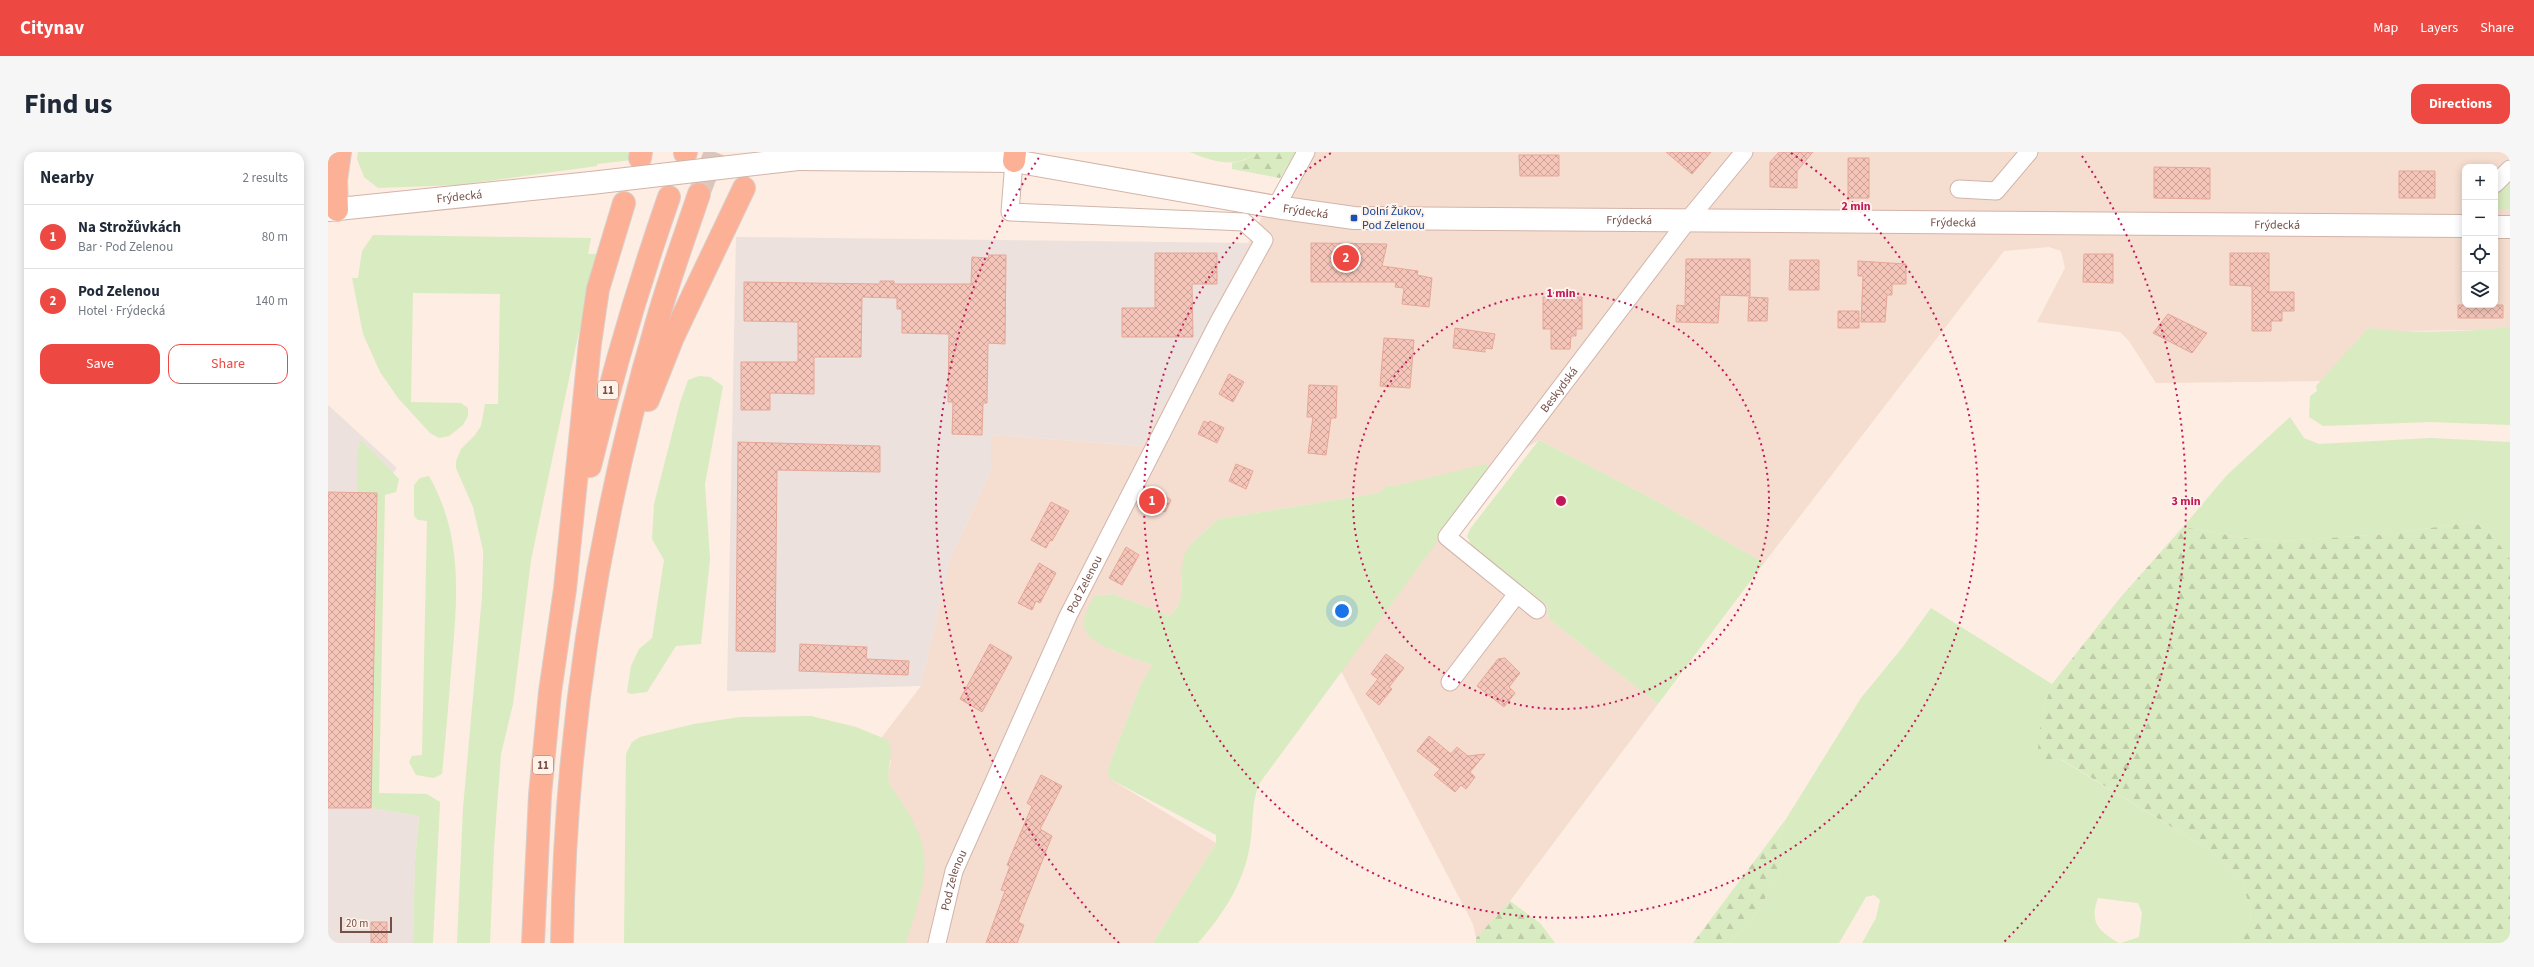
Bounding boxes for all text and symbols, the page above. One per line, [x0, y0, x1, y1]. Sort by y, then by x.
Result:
text: Citynav [20, 15, 84, 42]
text: Map [2373, 18, 2398, 38]
text: Layers [2420, 18, 2458, 38]
text: Share [2480, 18, 2514, 38]
text: Find us [24, 84, 112, 124]
button: Directions [2411, 84, 2510, 124]
map controls [2462, 164, 2498, 308]
button: + [2462, 164, 2498, 200]
text: Nearby [40, 166, 94, 190]
text: 2 results [243, 169, 288, 187]
street label: Frýdecká [436, 186, 483, 208]
text: 2 min [1841, 198, 1871, 215]
street label: Frýdecká [1282, 200, 1329, 223]
button: − [2462, 200, 2498, 236]
place label: Dolní Žukov, Pod Zelenou [1362, 203, 1425, 234]
street label: Frýdecká [1606, 212, 1652, 229]
marker: Dolní Žukov, Pod Zelenou [1349, 213, 1359, 223]
street label: Frýdecká [1930, 214, 1976, 231]
street label: Frýdecká [2254, 216, 2300, 234]
text: Na Strožůvkách [78, 217, 181, 238]
text: 1 [50, 228, 56, 246]
text: 80 m [262, 228, 288, 246]
button: locate [2462, 236, 2498, 272]
text: Bar · Pod Zelenou [78, 238, 173, 256]
pin: 2 [1333, 243, 1359, 273]
button: layers [2462, 272, 2498, 308]
text: Pod Zelenou [78, 281, 160, 302]
text: 1 min [1546, 285, 1576, 302]
text: 2 [50, 292, 56, 310]
text: 140 m [255, 292, 288, 310]
text: Hotel · Frýdecká [78, 302, 165, 320]
button: Save [40, 344, 160, 384]
button: Share [168, 344, 288, 384]
street label: Beskydská [1537, 364, 1582, 416]
road number: 11 [598, 381, 618, 399]
pin: 1 [1139, 486, 1165, 516]
text: 3 min [2171, 493, 2201, 510]
centre of rings [1554, 494, 1568, 508]
street label: Pod Zelenou [1063, 553, 1107, 616]
your location [1332, 601, 1352, 621]
road number: 11 [533, 756, 553, 774]
street label: Pod Zelenou [937, 847, 971, 912]
scale bar [340, 915, 392, 934]
text: 20 m [346, 916, 368, 931]

